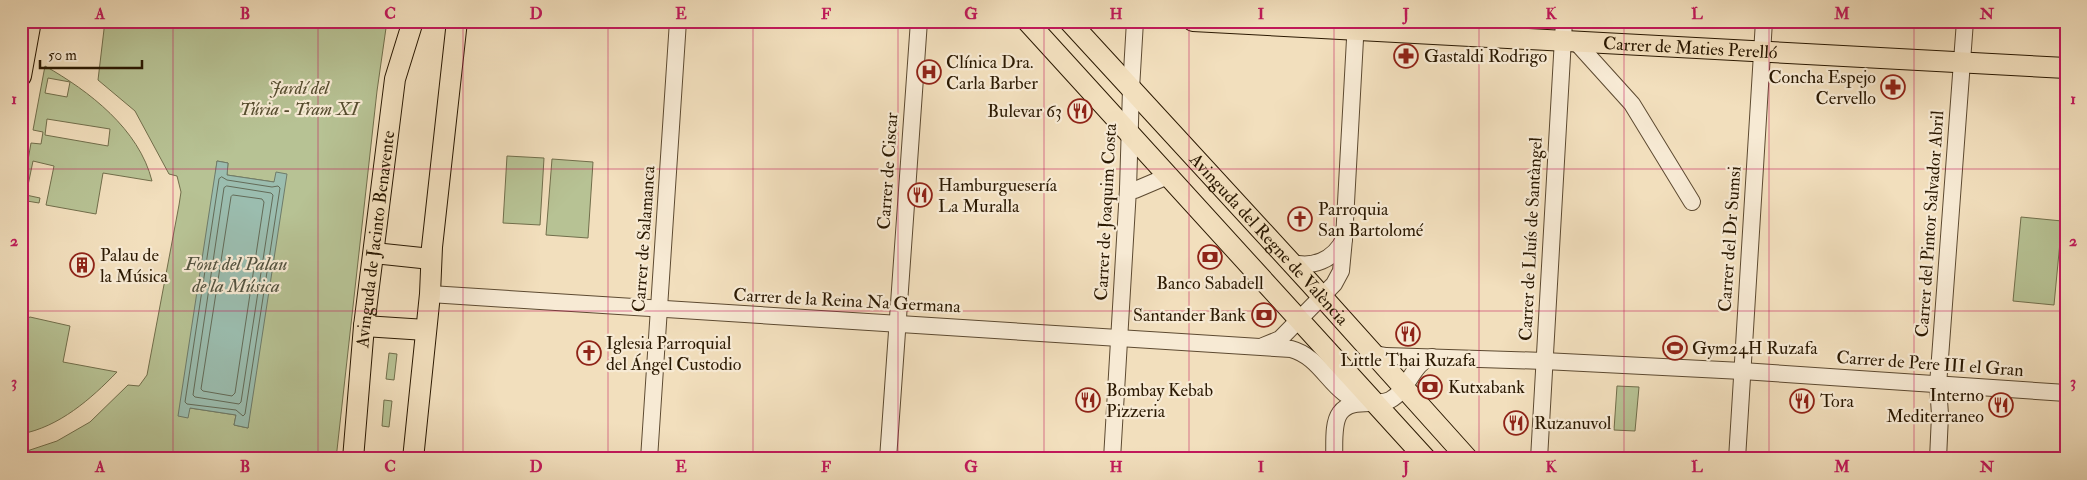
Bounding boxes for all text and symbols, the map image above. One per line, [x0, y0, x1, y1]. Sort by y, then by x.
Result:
text: A [94, 4, 106, 24]
text: B [240, 4, 250, 24]
text: C [384, 4, 396, 24]
text: D [529, 4, 543, 24]
text: E [675, 4, 687, 24]
text: F [821, 4, 831, 24]
text: G [964, 4, 978, 24]
text: H [1109, 4, 1123, 24]
text: I [1258, 4, 1265, 24]
text: J [1402, 4, 1410, 25]
text: K [1545, 4, 1557, 24]
text: L [1691, 4, 1703, 24]
text: M [1833, 4, 1850, 24]
text: N [1979, 4, 1995, 24]
street label: Carrer de Maties Perelló [1603, 32, 1778, 64]
scale bar [40, 38, 142, 70]
pharmacy icon: Gastaldi Rodrigo [1393, 43, 1419, 69]
place label: Gastaldi Rodrigo [1424, 45, 1547, 68]
text: 50 m [48, 46, 77, 65]
place label: Clínica Dra. Carla Barber [946, 51, 1038, 95]
hospital icon: Clínica Dra. Carla Barber [916, 59, 942, 85]
place label: Concha Espejo Cervello [1768, 66, 1876, 110]
pharmacy icon: Concha Espejo Cervello [1880, 74, 1906, 100]
park label: Jardí del Túria - Tram XI [240, 77, 361, 121]
text: 1 [11, 89, 17, 109]
text: 1 [2070, 89, 2076, 109]
restaurant icon: Bulevar 63 [1067, 98, 1093, 124]
place label: Bulevar 63 [987, 100, 1062, 123]
street label: Carrer del Pintor Salvador Abril [1911, 109, 1949, 338]
street label: Carrer de Ciscar [872, 111, 904, 230]
street label: Carrer de Joaquim Costa [1090, 122, 1122, 301]
street label: Avinguda de Jacinto Benavente [351, 129, 400, 350]
street label: Carrer de Lluís de Santàngel [1514, 136, 1548, 341]
street label: Avinguda del Regne de València [1184, 147, 1354, 330]
street label: Carrer de Salamanca [627, 164, 661, 313]
street label: Carrer del Dr Sumsi [1713, 165, 1747, 313]
place label: Hamburguesería La Muralla [938, 174, 1058, 218]
restaurant icon: Hamburguesería La Muralla [907, 182, 933, 208]
place label: Parroquia San Bartolomé [1318, 198, 1424, 242]
church icon: Parroquia San Bartolomé [1287, 206, 1313, 232]
text: 2 [10, 231, 18, 251]
text: 2 [2069, 231, 2077, 251]
place label: Palau de la Música [100, 244, 168, 288]
bank icon: Banco Sabadell [1197, 244, 1223, 270]
building icon: Palau de la Música [69, 252, 95, 278]
water label: Font del Palau de la Música [184, 252, 287, 298]
place label: Banco Sabadell [1156, 272, 1264, 295]
street label: Carrer de la Reina Na Germana [733, 284, 962, 318]
bank icon: Santander Bank [1251, 302, 1277, 328]
place label: Santander Bank [1133, 304, 1246, 327]
restaurant icon: Little Thai Ruzafa [1395, 321, 1421, 347]
place label: Iglesia Parroquial del Ángel Custodio [606, 332, 742, 376]
sports icon: Gym24H Ruzafa [1662, 335, 1688, 361]
place label: Gym24H Ruzafa [1692, 337, 1818, 360]
church icon: Iglesia Parroquial del Ángel Custodio [576, 340, 602, 366]
street label: Carrer de Pere III el Gran [1836, 346, 2024, 382]
place label: Little Thai Ruzafa [1340, 349, 1476, 372]
text: 3 [11, 372, 17, 392]
text: 3 [2070, 372, 2076, 392]
bank icon: Kutxabank [1417, 374, 1443, 400]
place label: Kutxabank [1448, 376, 1525, 399]
place label: Bombay Kebab Pizzeria [1106, 379, 1213, 423]
place label: Interno Mediterraneo [1886, 384, 1984, 428]
restaurant icon: Bombay Kebab Pizzeria [1075, 387, 1101, 413]
restaurant icon: Tora [1789, 388, 1815, 414]
place label: Tora [1820, 390, 1854, 413]
restaurant icon: Interno Mediterraneo [1988, 392, 2014, 418]
restaurant icon: Ruzanuvol [1503, 410, 1529, 436]
place label: Ruzanuvol [1534, 412, 1612, 435]
text: A [94, 457, 106, 477]
text: B [240, 457, 250, 477]
text: C [384, 457, 396, 477]
text: D [529, 457, 543, 477]
text: E [675, 457, 687, 477]
text: F [821, 457, 831, 477]
text: G [964, 457, 978, 477]
text: H [1109, 457, 1123, 477]
text: I [1258, 457, 1265, 477]
text: J [1402, 457, 1410, 478]
text: K [1545, 457, 1557, 477]
text: L [1691, 457, 1703, 477]
text: M [1833, 457, 1850, 477]
text: N [1979, 457, 1995, 477]

